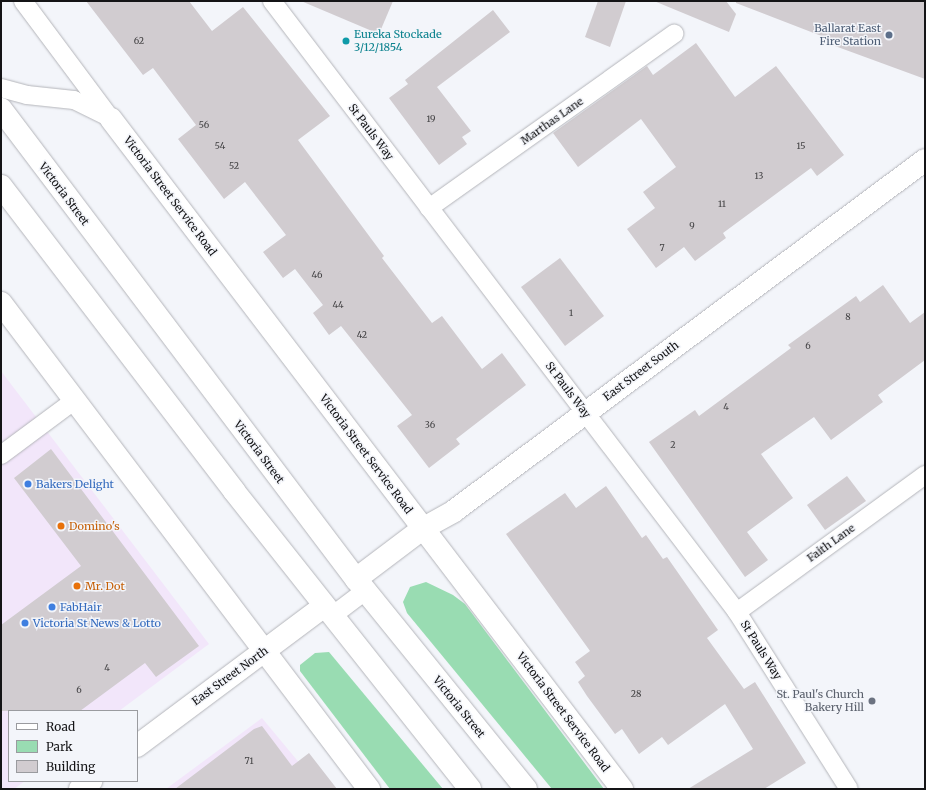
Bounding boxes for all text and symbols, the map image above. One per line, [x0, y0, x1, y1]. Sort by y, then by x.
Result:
place label: Ballarat East Fire Station [814, 22, 881, 48]
place label: Eureka Stockade 3/12/1854 [354, 28, 442, 54]
marker: Ballarat East Fire Station [884, 30, 894, 40]
house number: 62 [134, 36, 144, 46]
marker: Eureka Stockade 3/12/1854 [341, 36, 351, 46]
street label: Marthas Lane [518, 95, 586, 147]
street label: St Pauls Way [346, 101, 396, 163]
house number: 19 [426, 114, 436, 124]
house number: 56 [199, 120, 209, 130]
street label: Victoria Street Service Road [121, 134, 219, 258]
house number: 54 [215, 141, 225, 151]
house number: 15 [796, 141, 806, 151]
street label: Victoria Street [36, 160, 92, 228]
house number: 52 [229, 161, 239, 171]
house number: 13 [755, 171, 763, 181]
house number: 11 [718, 199, 726, 209]
house number: 9 [689, 221, 695, 231]
house number: 7 [659, 243, 665, 253]
house number: 46 [312, 270, 322, 280]
house number: 44 [332, 300, 344, 310]
house number: 1 [569, 308, 573, 318]
house number: 8 [845, 312, 851, 322]
house number: 42 [357, 330, 367, 340]
street label: East Street South [601, 338, 681, 404]
house number: 6 [805, 341, 811, 351]
street label: St Pauls Way [543, 359, 593, 421]
street label: Victoria Street Service Road [317, 392, 415, 516]
house number: 4 [723, 402, 729, 412]
street label: Victoria Street [231, 418, 287, 486]
house number: 36 [425, 420, 435, 430]
house number: 2 [670, 440, 676, 450]
place label: Bakers Delight [36, 477, 114, 491]
marker: Bakers Delight [23, 479, 33, 489]
place label: Domino's [69, 519, 120, 533]
marker: Domino's [56, 521, 66, 531]
street label: Faith Lane [805, 521, 857, 565]
place label: Mr. Dot [85, 579, 125, 593]
marker: Mr. Dot [72, 581, 82, 591]
place label: FabHair [60, 600, 102, 614]
marker: FabHair [47, 602, 57, 612]
place label: Victoria St News & Lotto [33, 616, 161, 630]
marker: Victoria St News & Lotto [20, 618, 30, 628]
street label: St Pauls Way [738, 618, 784, 682]
street label: East Street North [189, 644, 271, 708]
street label: Victoria Street Service Road [514, 650, 612, 774]
house number: 4 [104, 663, 110, 673]
street label: Victoria Street [430, 674, 488, 740]
house number: 6 [76, 685, 82, 695]
place label: St. Paul's Church Bakery Hill [776, 688, 864, 714]
house number: 28 [631, 689, 641, 699]
marker: St. Paul's Church Bakery Hill [867, 696, 877, 706]
legend [8, 710, 138, 782]
text: Road [46, 719, 75, 734]
text: Park [46, 739, 73, 754]
house number: 71 [244, 756, 254, 766]
text: Building [46, 759, 95, 774]

